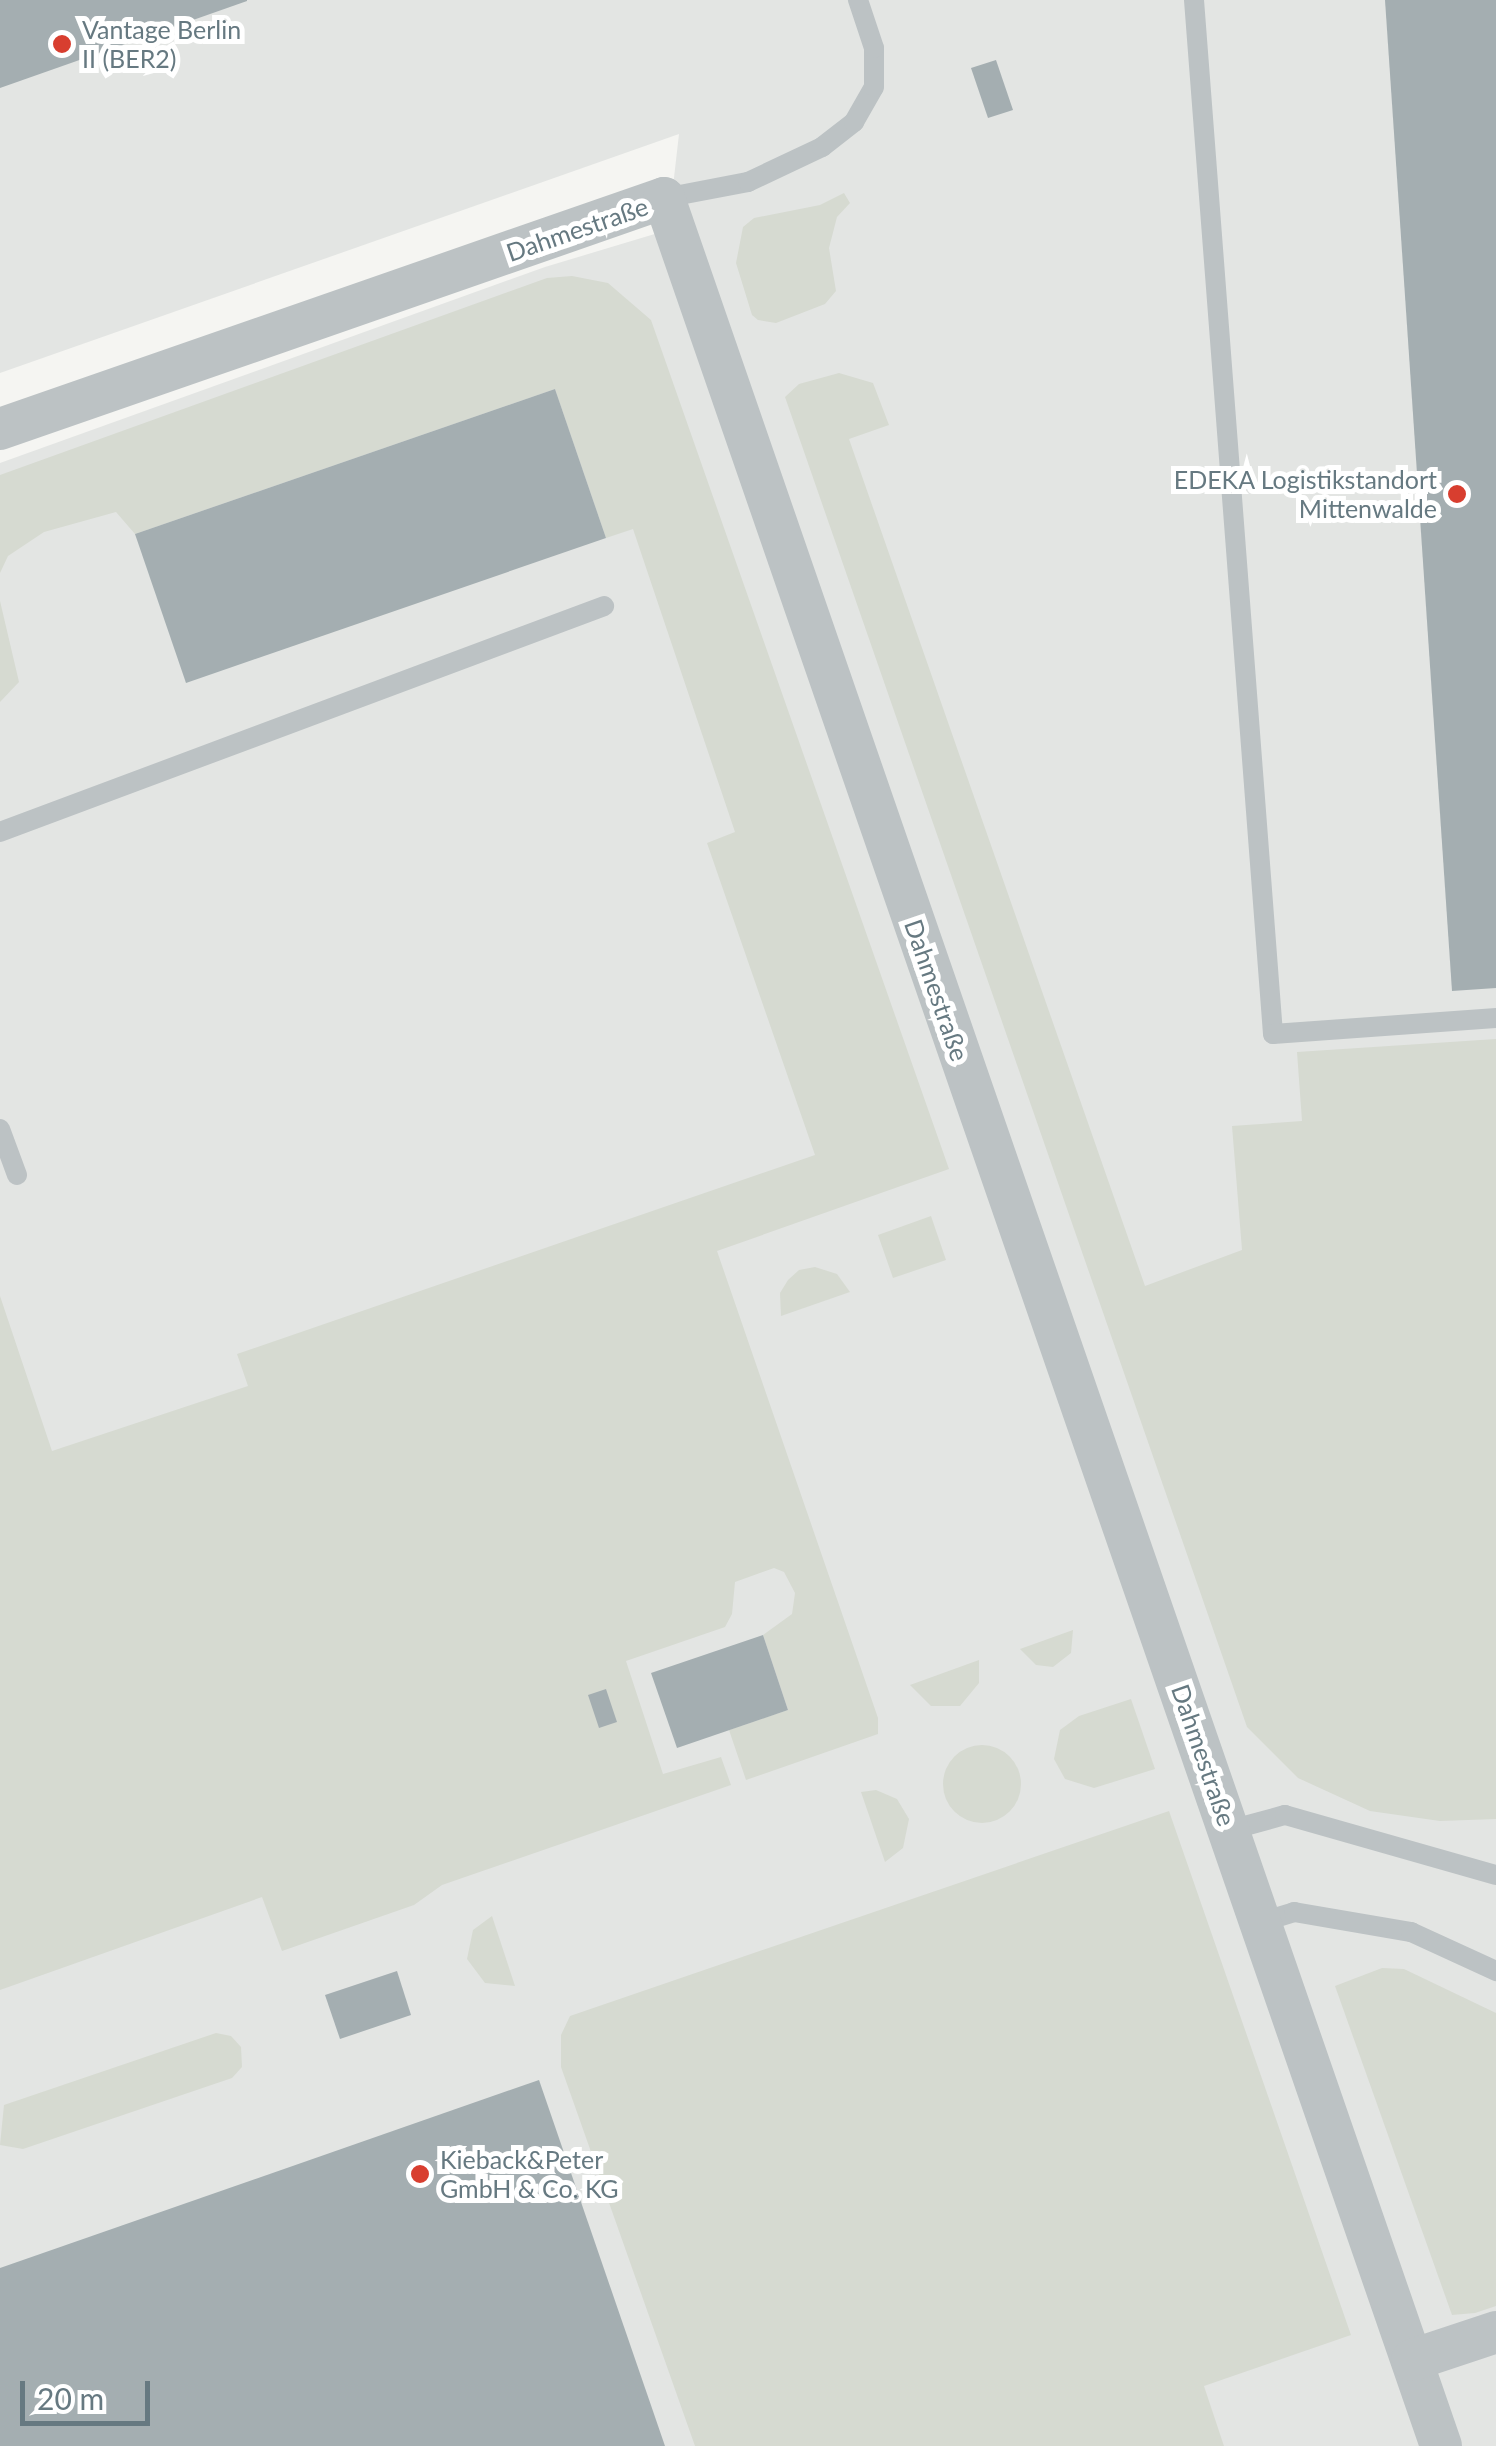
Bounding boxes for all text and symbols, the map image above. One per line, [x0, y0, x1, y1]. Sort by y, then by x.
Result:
place label: Vantage Berlin II (BER2) [82, 15, 241, 74]
marker: Vantage Berlin II (BER2) [51, 33, 73, 55]
street label: Dahmestraße [502, 191, 652, 267]
place label: EDEKA Logistikstandort Mittenwalde [1173, 465, 1437, 524]
marker: EDEKA Logistikstandort Mittenwalde [1446, 483, 1468, 505]
street label: Dahmestraße [899, 915, 975, 1065]
street label: Dahmestraße [1166, 1680, 1242, 1830]
place label: Kieback&Peter GmbH & Co. KG [440, 2145, 619, 2204]
marker: Kieback&Peter GmbH & Co. KG [409, 2163, 431, 2185]
scale bar [25, 2361, 155, 2423]
text: 20 m [37, 2380, 104, 2416]

